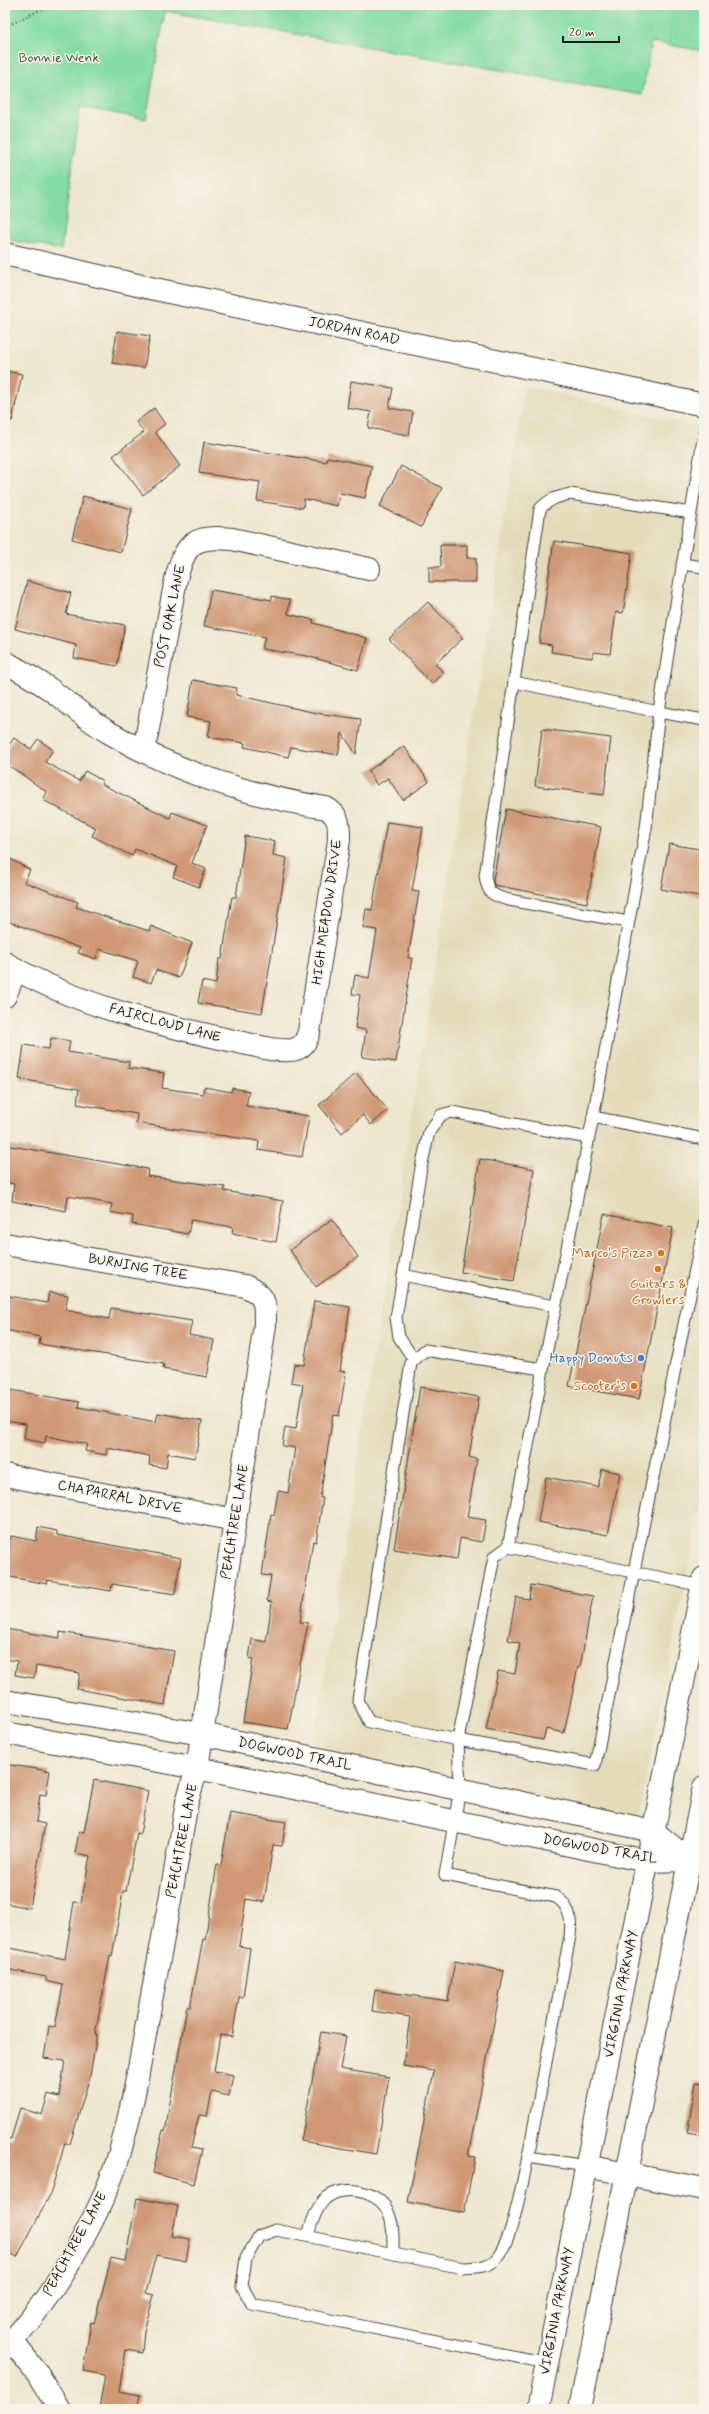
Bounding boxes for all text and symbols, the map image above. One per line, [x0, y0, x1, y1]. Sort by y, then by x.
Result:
scale bar [563, 18, 619, 44]
text: 20 m [569, 25, 595, 41]
park label: Bonnie Wenk [19, 49, 99, 67]
street label: JORDAN ROAD [307, 313, 401, 349]
street label: POST OAK LANE [150, 563, 190, 669]
street label: HIGH MEADOW DRIVE [308, 838, 346, 986]
street label: FAIRCLOUD LANE [107, 999, 223, 1047]
place label: Marco's Pizza [572, 1244, 653, 1262]
marker: Marco's Pizza [656, 1248, 666, 1258]
street label: BURNING TREE [87, 1249, 189, 1285]
marker: Guitars & Growlers [653, 1264, 663, 1274]
place label: Guitars & Growlers [629, 1275, 687, 1309]
place label: Happy Donuts [550, 1349, 633, 1367]
marker: Happy Donuts [636, 1353, 646, 1363]
place label: Scooter's [573, 1377, 626, 1395]
marker: Scooter's [629, 1381, 639, 1391]
street label: PEACHTREE LANE [217, 1463, 253, 1581]
street label: CHAPARRAL DRIVE [56, 1476, 184, 1518]
street label: DOGWOOD TRAIL [236, 1733, 354, 1775]
street label: PEACHTREE LANE [162, 1782, 202, 1900]
street label: DOGWOOD TRAIL [541, 1830, 659, 1868]
street label: VIRGINIA PARKWAY [600, 1929, 642, 2059]
street label: PEACHTREE LANE [39, 2189, 111, 2299]
street label: VIRGINIA PARKWAY [536, 2246, 578, 2376]

